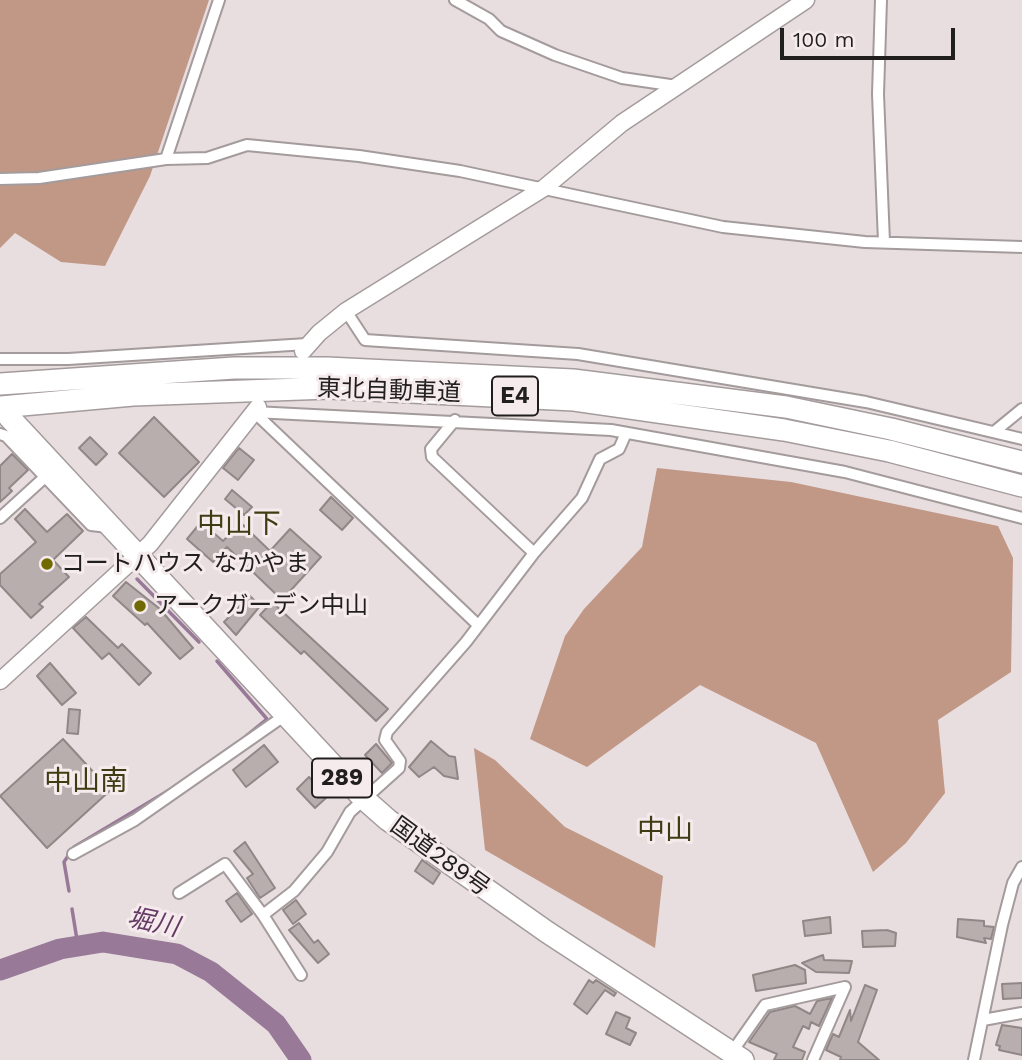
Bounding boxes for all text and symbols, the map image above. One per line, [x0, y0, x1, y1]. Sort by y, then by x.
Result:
scale bar [784, 14, 959, 58]
text: 100 m [793, 27, 855, 52]
street label: 東北自動車道 [317, 374, 461, 408]
road number: E4 [492, 376, 538, 416]
district label: 中山下 [197, 508, 281, 542]
place label: コートハウス なかやま [61, 550, 309, 578]
marker: コートハウス なかやま [39, 556, 55, 572]
place label: アークガーデン中山 [154, 592, 369, 620]
marker: アークガーデン中山 [132, 598, 148, 614]
road number: 289 [312, 758, 372, 798]
district label: 中山南 [44, 765, 128, 799]
street label: 国道289号 [385, 811, 495, 903]
district label: 中山 [637, 814, 693, 848]
water label: 堀川 [124, 902, 182, 944]

